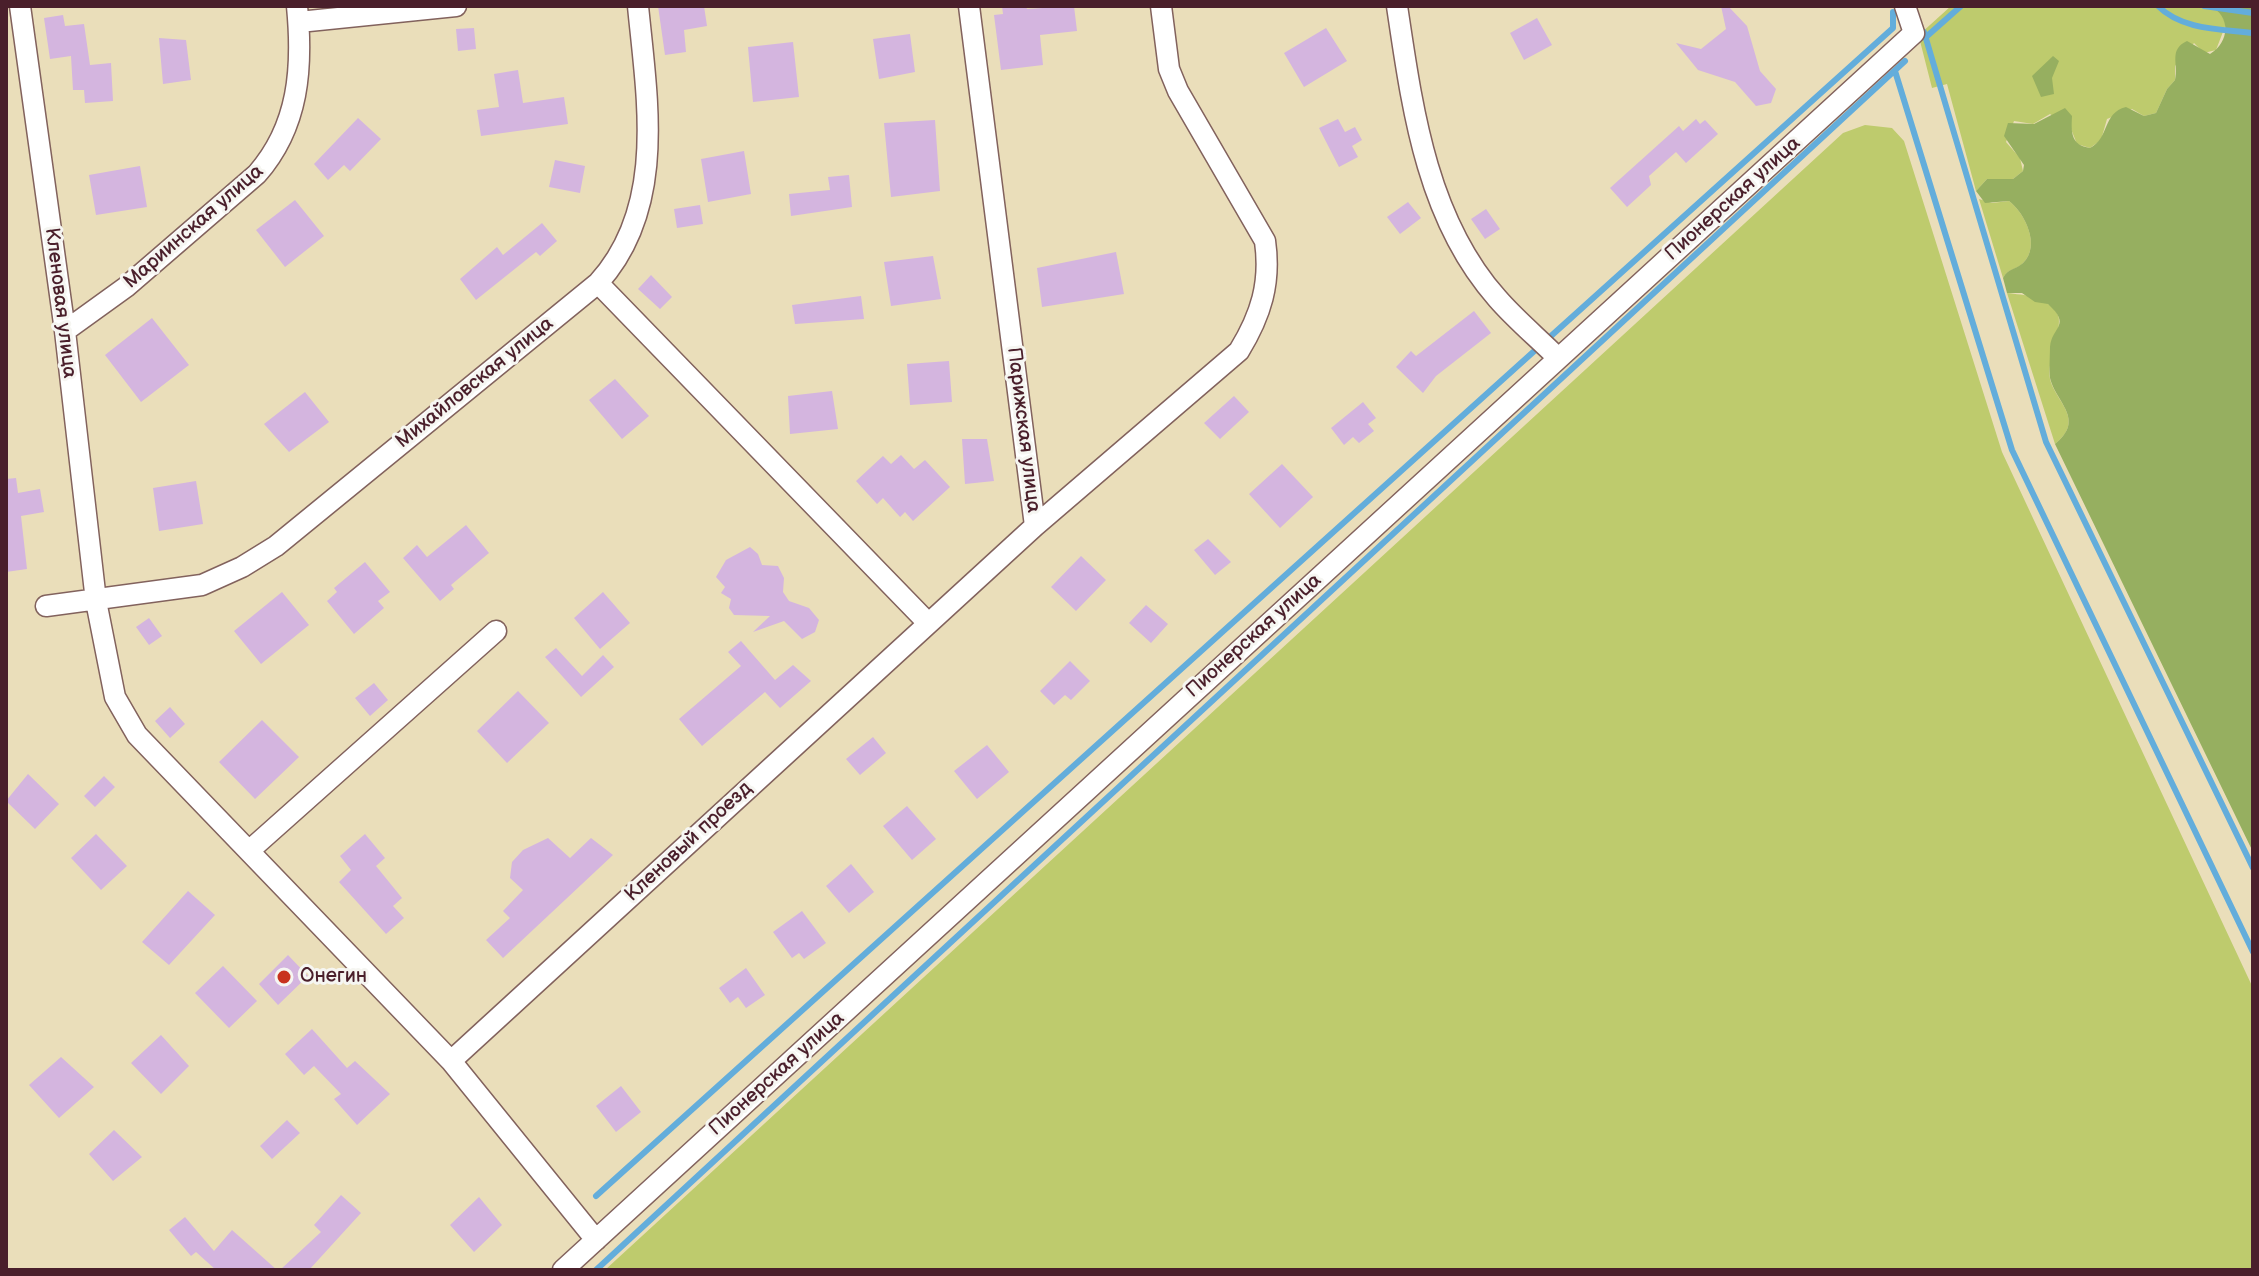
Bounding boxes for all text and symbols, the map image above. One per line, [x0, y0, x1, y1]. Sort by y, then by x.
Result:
street label: Пионерская улица [1660, 132, 1806, 266]
street label: Мариинская улица [119, 160, 269, 294]
street label: Кленовая улица [39, 226, 81, 380]
street label: Михайловская улица [391, 312, 559, 454]
street label: Парижская улица [1001, 346, 1045, 514]
street label: Пионерская улица [1181, 569, 1327, 703]
street label: Кленовый проезд [620, 777, 758, 907]
place label: Онегин [300, 965, 367, 989]
marker: Онегин [275, 968, 293, 986]
street label: Пионерская улица [704, 1007, 850, 1141]

